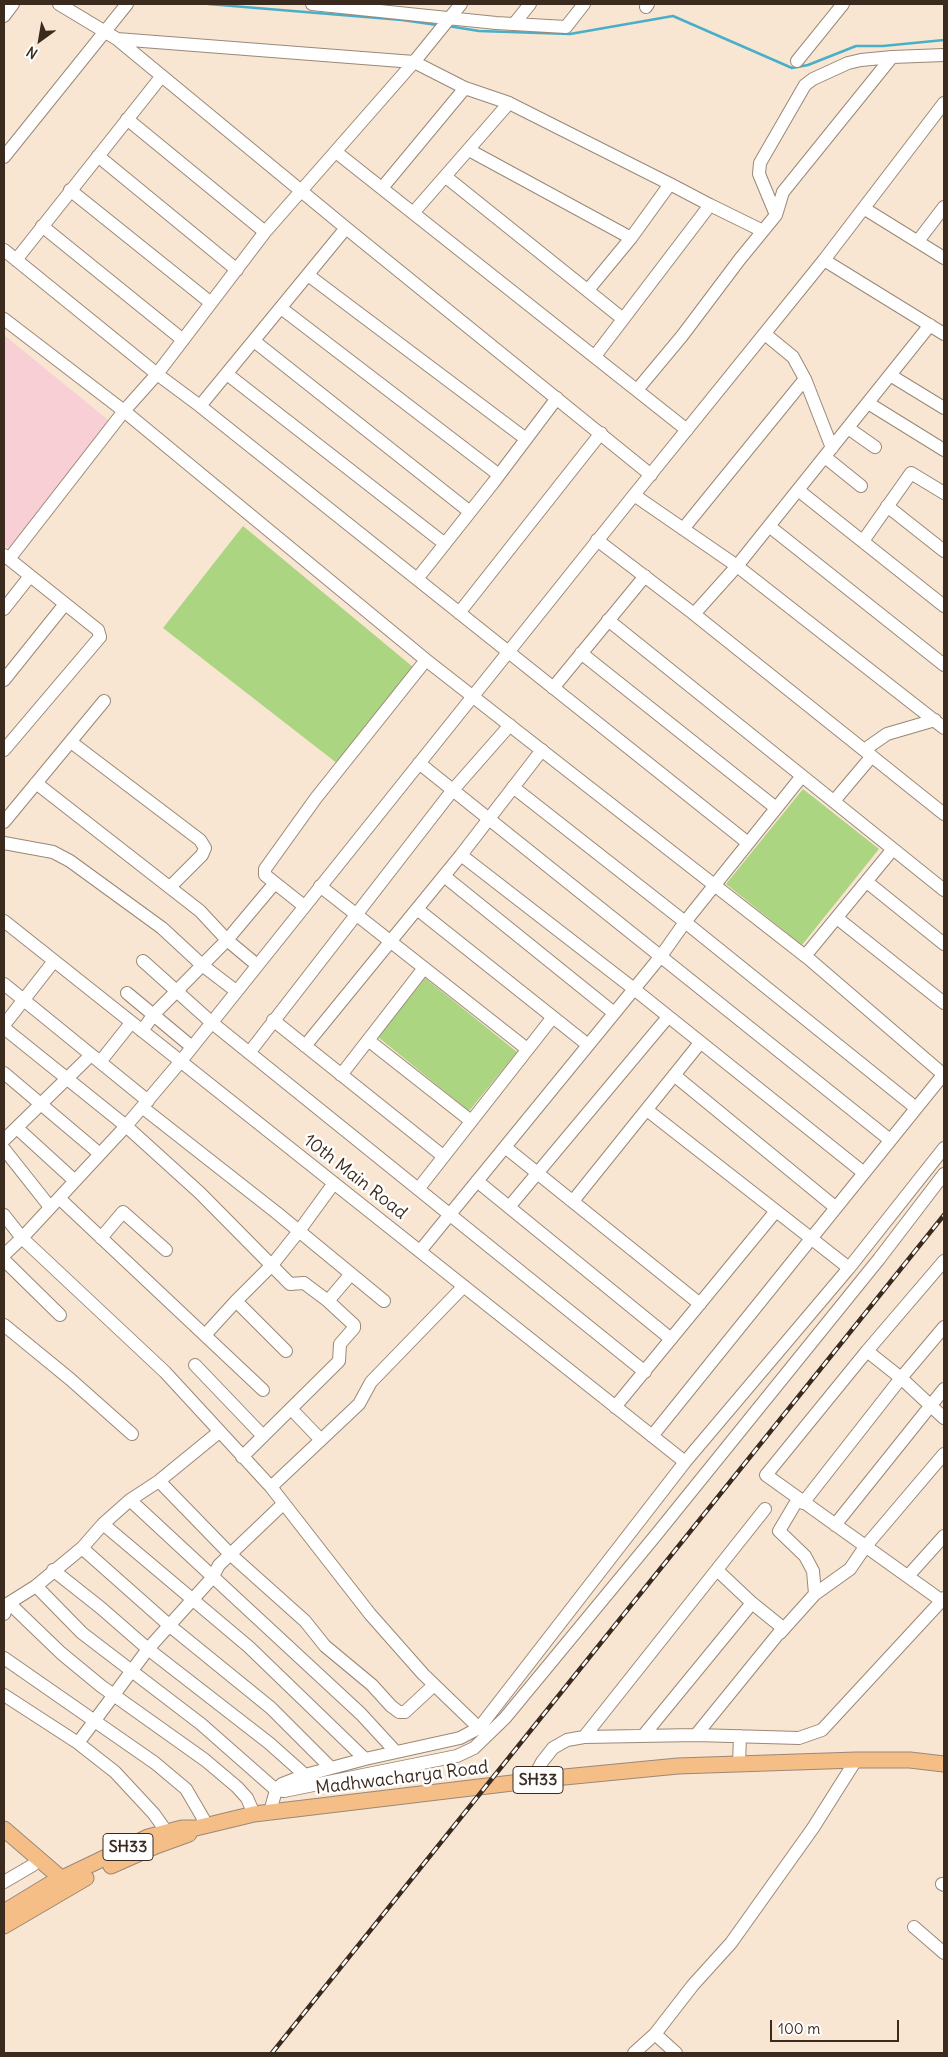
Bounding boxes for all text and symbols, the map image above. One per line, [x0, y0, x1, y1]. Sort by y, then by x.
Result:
north arrow [15, 15, 65, 65]
text: N [23, 43, 41, 63]
street label: 10th Main Road [299, 1130, 411, 1224]
street label: Madhwacharya Road [314, 1757, 490, 1799]
road number: SH33 [513, 1766, 563, 1794]
road number: SH33 [103, 1834, 153, 1860]
scale bar [773, 2010, 902, 2042]
text: 100 m [778, 2019, 820, 2038]

